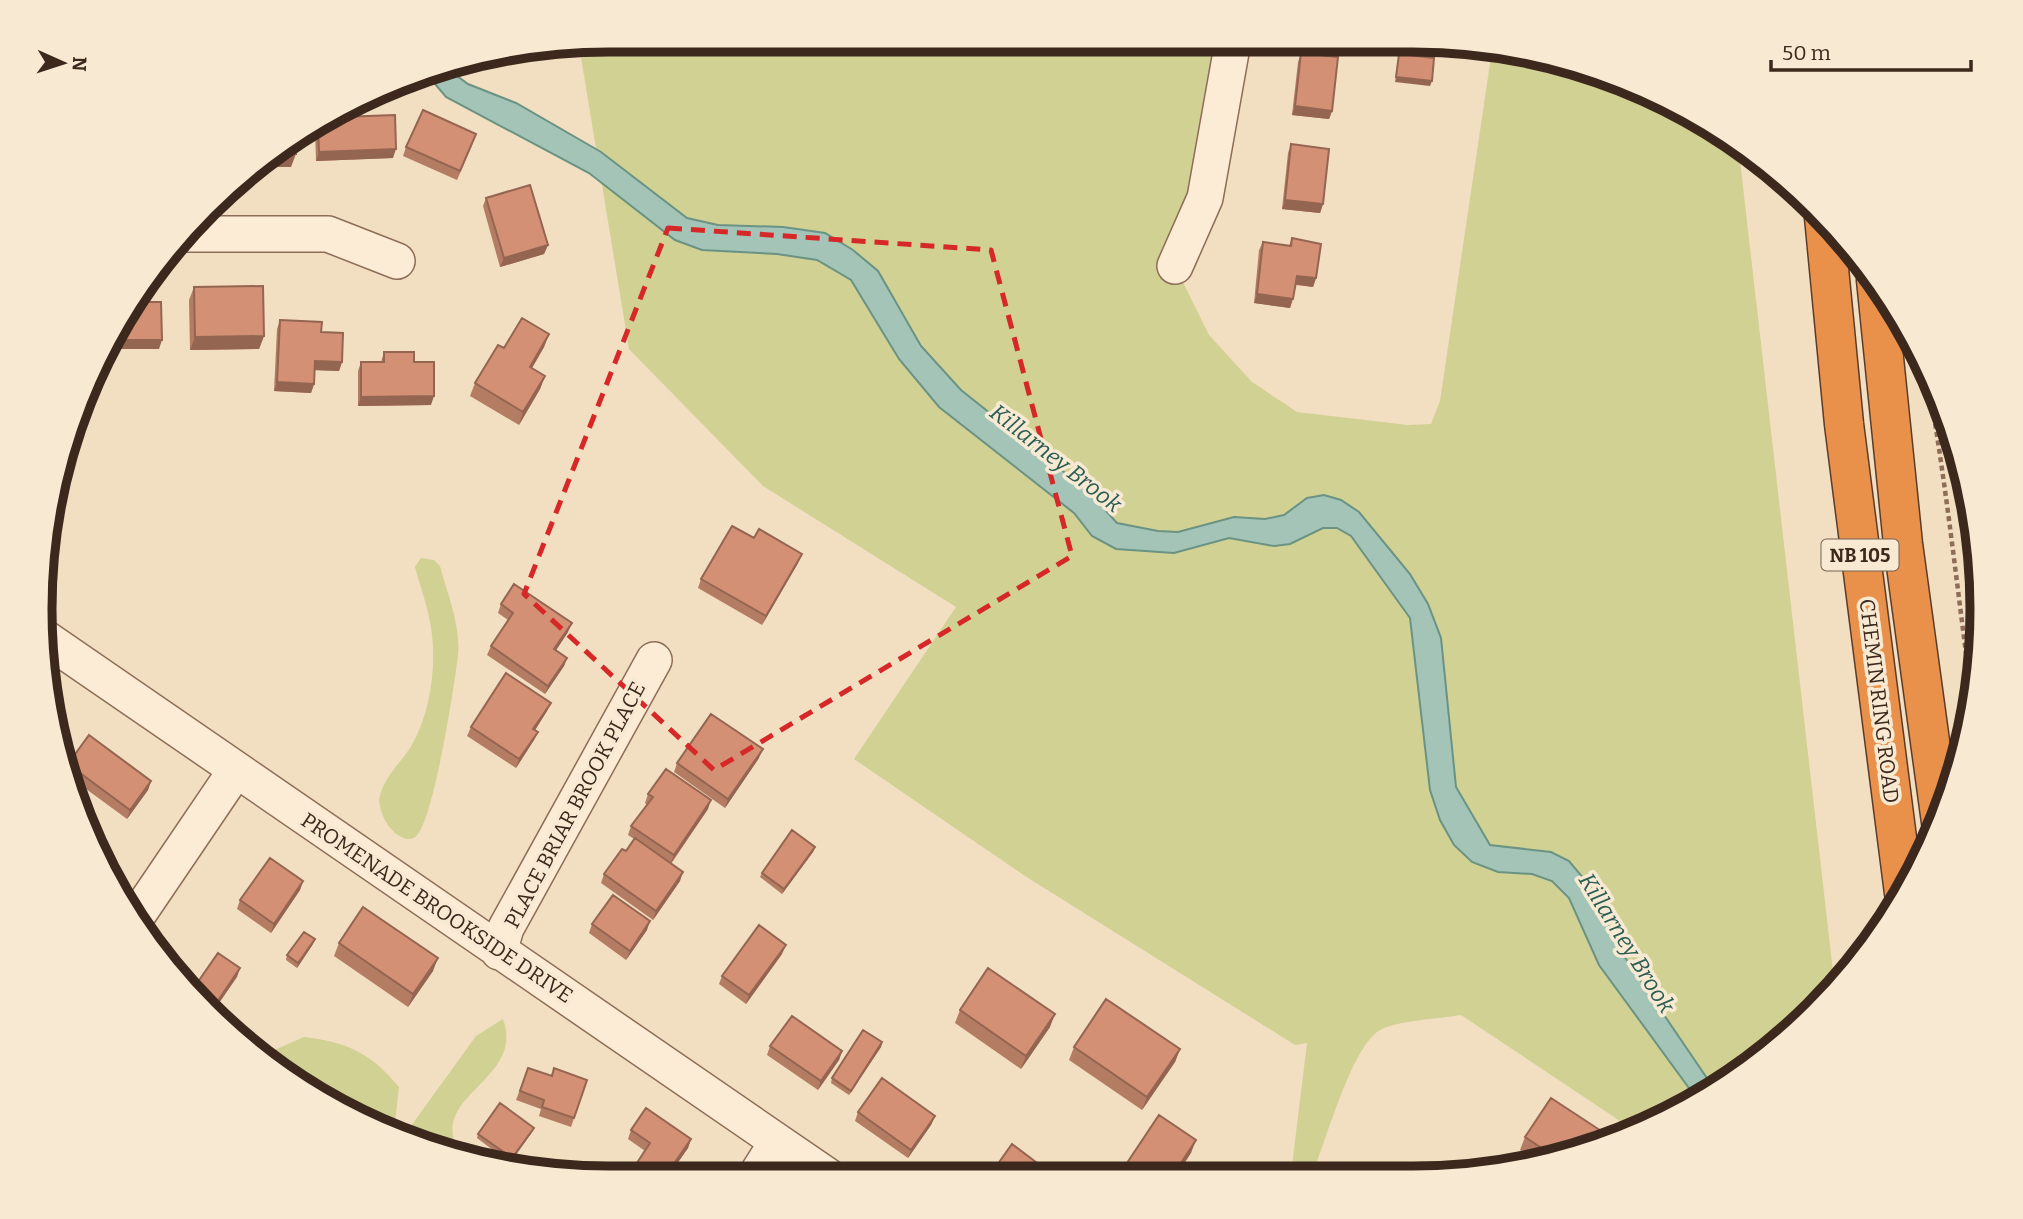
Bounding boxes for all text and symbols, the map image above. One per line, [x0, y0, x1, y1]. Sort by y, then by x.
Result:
north arrow [28, 28, 98, 98]
scale bar [1771, 28, 1970, 72]
text: 50 m [1782, 40, 1831, 66]
text: N [68, 56, 91, 72]
water label: Killarney Brook [984, 398, 1128, 518]
road number: NB 105 [1822, 540, 1898, 570]
street label: CHEMIN RING ROAD [1854, 597, 1904, 805]
street label: PLACE BRIAR BROOK PLACE [499, 677, 651, 933]
street label: PROMENADE BROOKSIDE DRIVE [296, 807, 578, 1009]
water label: Killarney Brook [1573, 868, 1681, 1019]

